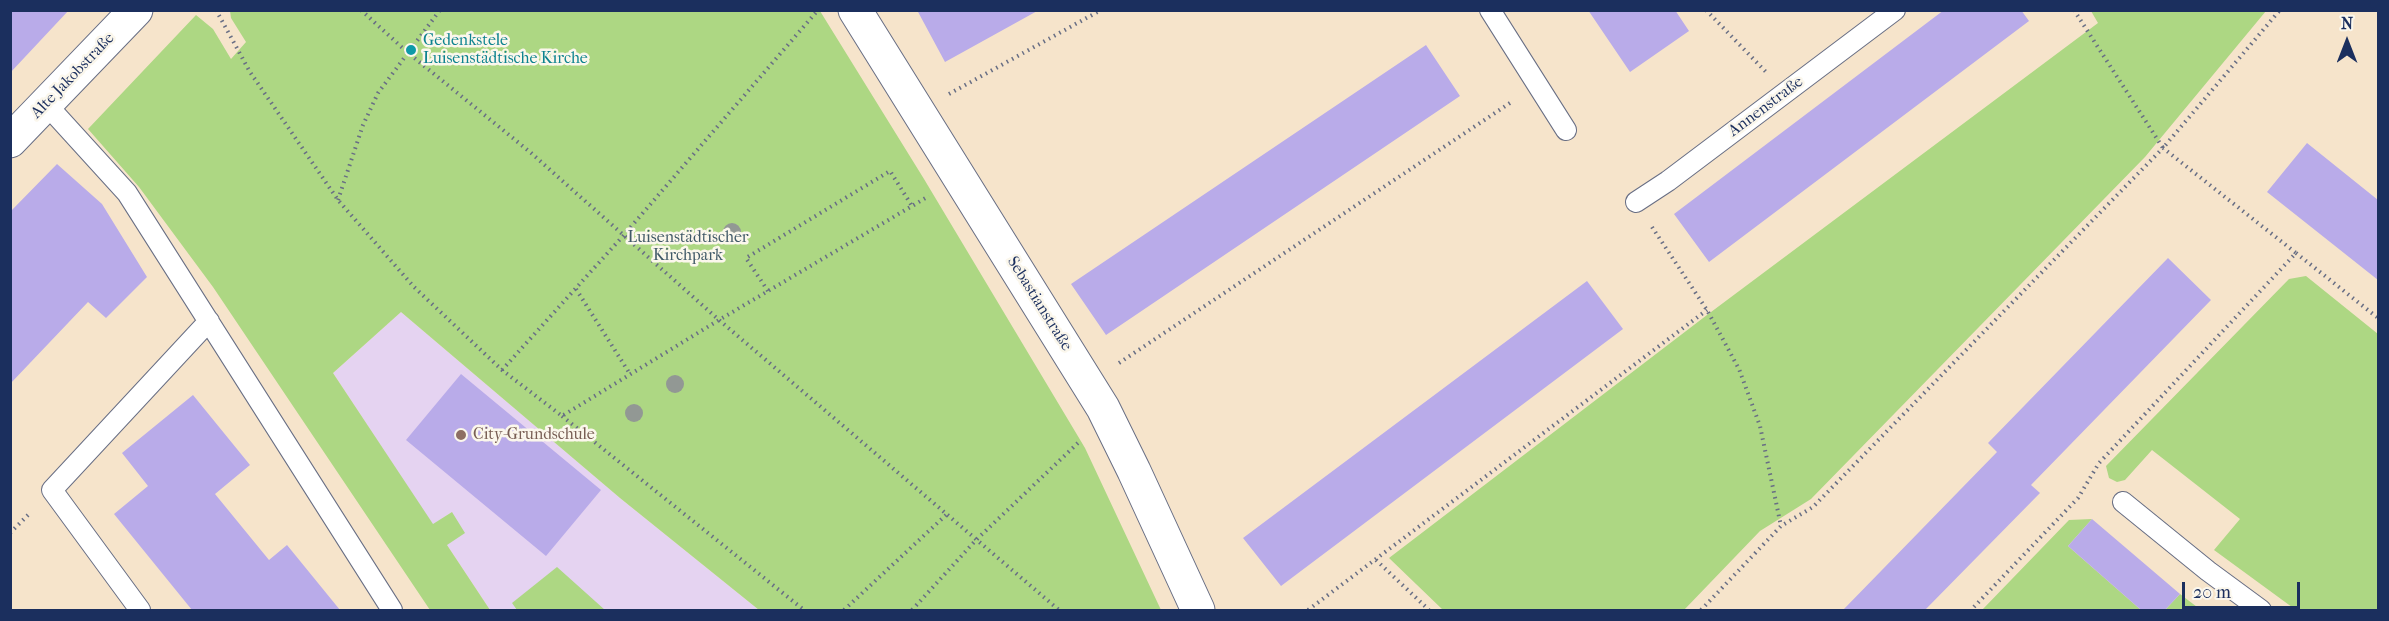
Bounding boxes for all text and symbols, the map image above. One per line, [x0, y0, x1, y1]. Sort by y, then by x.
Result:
north arrow [2317, 12, 2377, 72]
text: N [2341, 14, 2353, 33]
street label: Alte Jakobstraße [27, 29, 119, 123]
place label: Gedenkstele Luisenstädtische Kirche [423, 31, 588, 69]
marker: Gedenkstele Luisenstädtische Kirche [404, 43, 418, 57]
street label: Annenstraße [1725, 73, 1807, 141]
park label: Luisenstädtischer Kirchpark [627, 228, 749, 266]
street label: Sebastianstraße [1002, 253, 1076, 355]
place label: City-Grundschule [473, 425, 595, 445]
marker: City-Grundschule [454, 428, 468, 442]
scale bar [2185, 570, 2304, 608]
text: 20 m [2193, 582, 2231, 603]

